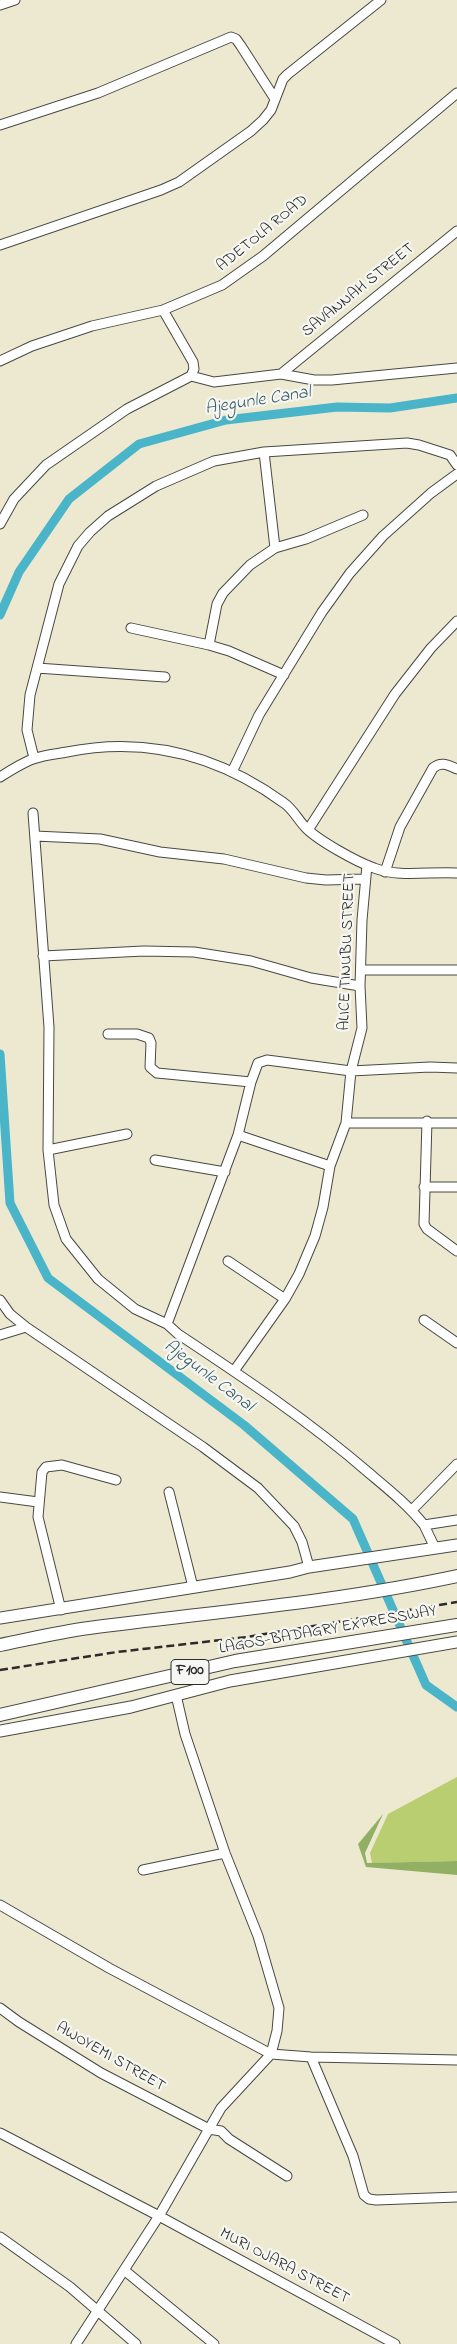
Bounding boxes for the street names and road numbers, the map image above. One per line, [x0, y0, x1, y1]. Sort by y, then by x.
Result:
street label: ADETOLA ROAD [213, 191, 313, 277]
street label: SAVANNAH STREET [299, 240, 419, 342]
street label: ALICE TINUBU STREET [336, 873, 360, 1031]
street label: LAGOS-BADAGRY EXPRESSWAY [218, 1602, 438, 1660]
road number: F100 [171, 1660, 209, 1684]
street label: AWOYEMI STREET [52, 2019, 168, 2097]
street label: MURI OJARA STREET [216, 2225, 352, 2309]

